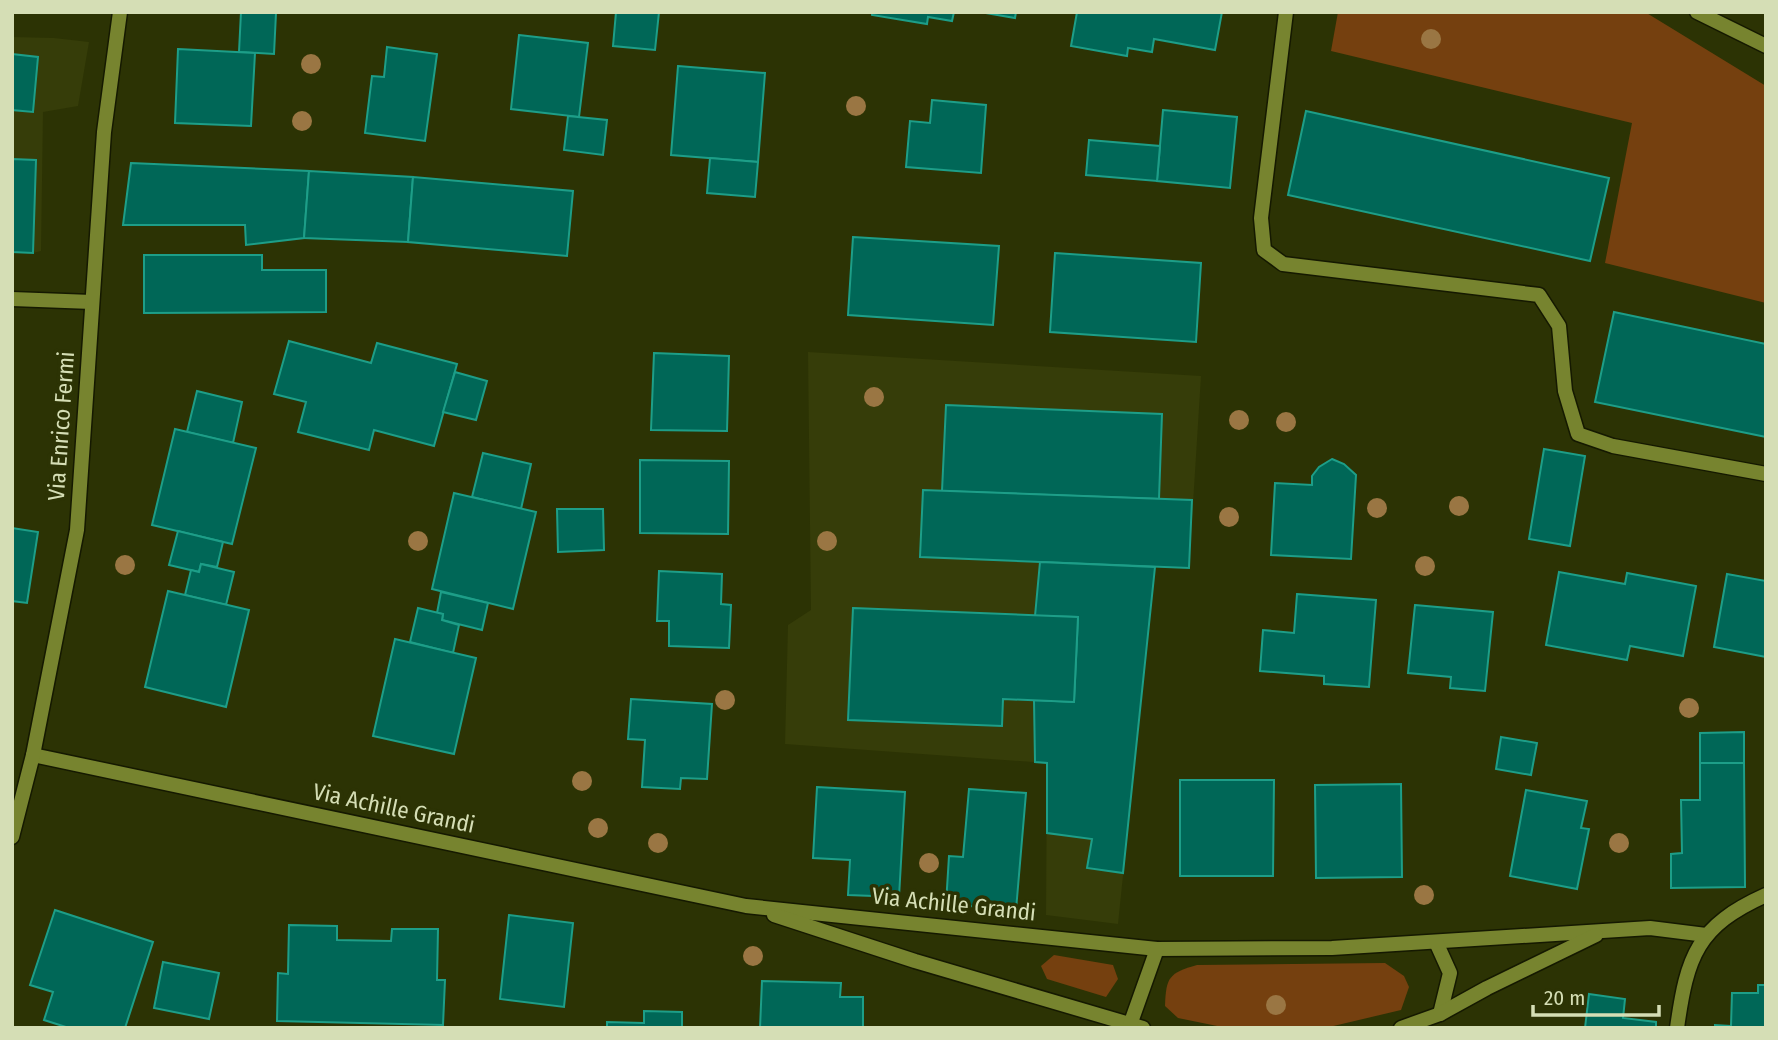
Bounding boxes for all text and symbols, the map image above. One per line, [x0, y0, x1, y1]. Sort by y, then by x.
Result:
street label: Via Enrico Fermi [42, 350, 80, 502]
street label: Via Achille Grandi [310, 777, 478, 839]
street label: Via Achille Grandi [871, 881, 1037, 927]
scale bar [1533, 974, 1659, 1018]
text: 20 m [1544, 985, 1585, 1011]

